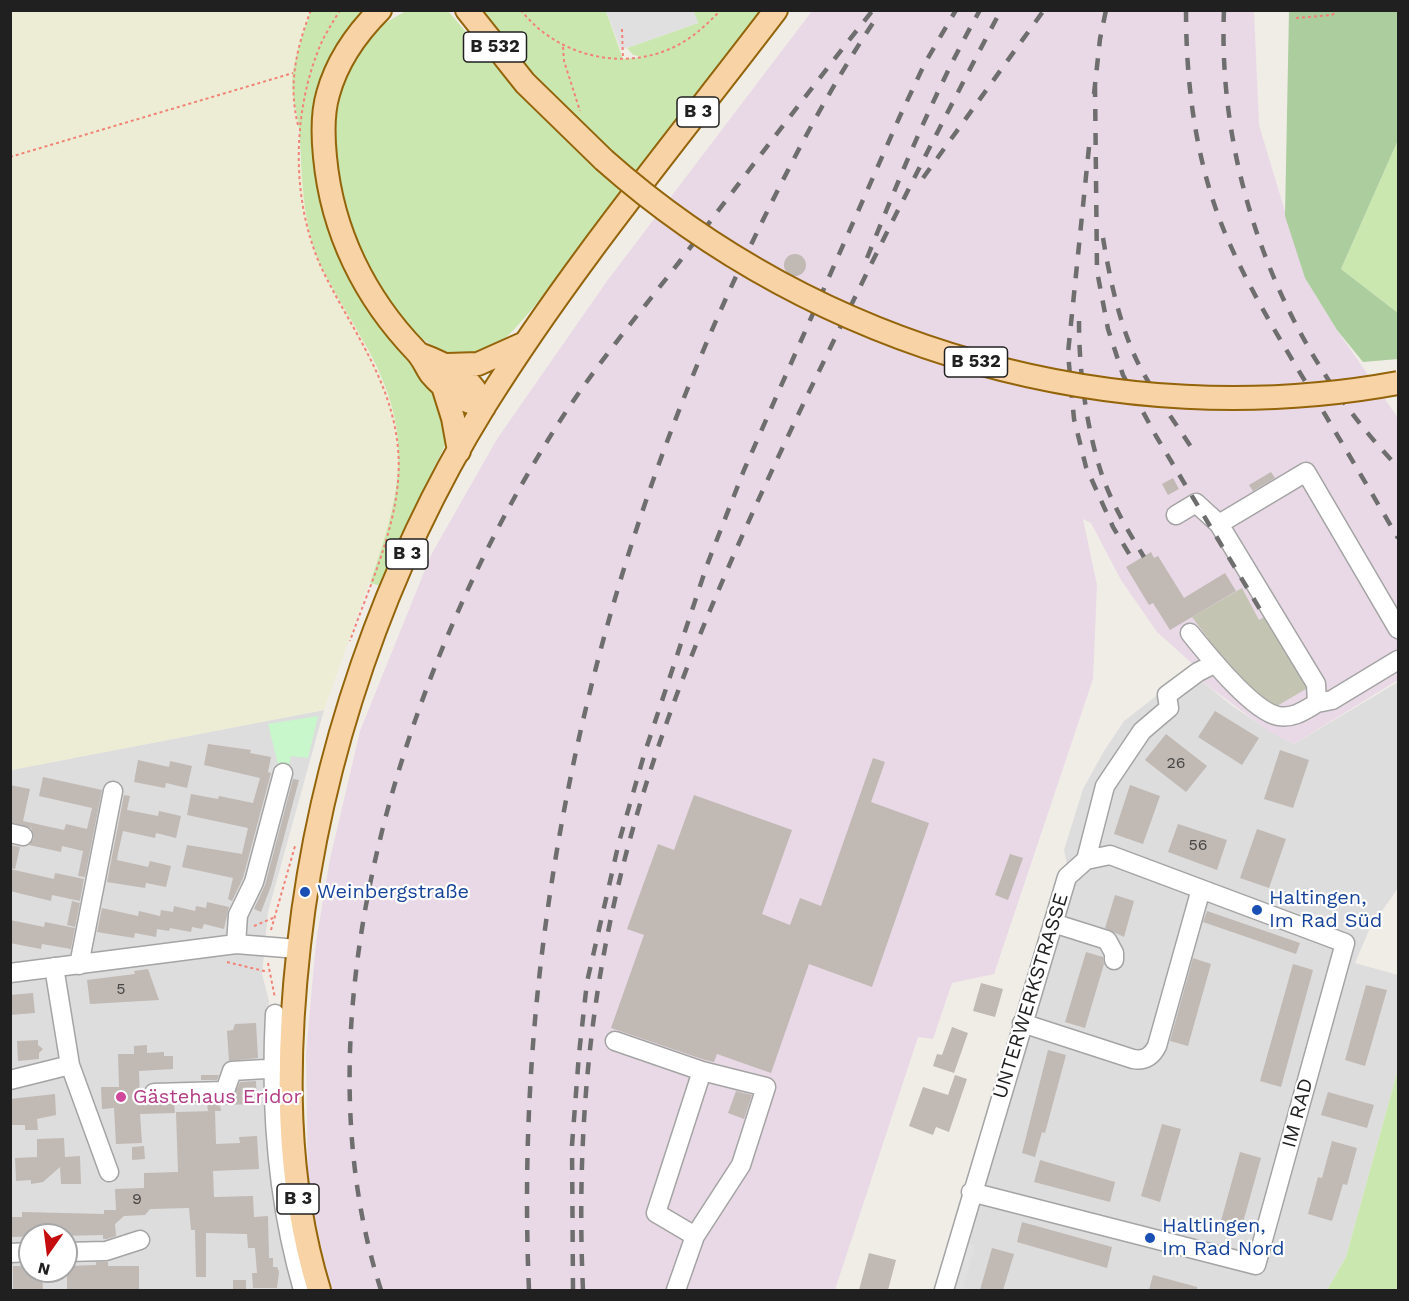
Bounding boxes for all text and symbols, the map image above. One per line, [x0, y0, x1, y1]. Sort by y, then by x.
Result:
road number: B 532 [464, 32, 526, 62]
road number: B 3 [677, 97, 719, 127]
road number: B 532 [944, 347, 1008, 377]
road number: B 3 [386, 539, 428, 569]
house number: 26 [1166, 753, 1186, 773]
house number: 56 [1188, 835, 1208, 855]
place label: Weinbergstraße [317, 880, 469, 904]
marker: Weinbergstraße [298, 885, 312, 899]
place label: Haltingen, Im Rad Süd [1269, 886, 1382, 933]
street label: UNTERWERKSTRASSE [988, 890, 1074, 1102]
marker: Haltingen, Im Rad Süd [1250, 903, 1264, 917]
house number: 5 [116, 979, 126, 999]
street label: IM RAD [1277, 1076, 1319, 1150]
place label: Gästehaus Eridor [133, 1085, 302, 1109]
marker: Gästehaus Eridor [114, 1090, 128, 1104]
road number: B 3 [277, 1184, 319, 1214]
house number: 9 [132, 1189, 142, 1209]
place label: Haltlingen, Im Rad Nord [1162, 1214, 1285, 1261]
north arrow [18, 1223, 78, 1283]
marker: Haltlingen, Im Rad Nord [1143, 1231, 1157, 1245]
text: N [36, 1258, 52, 1280]

